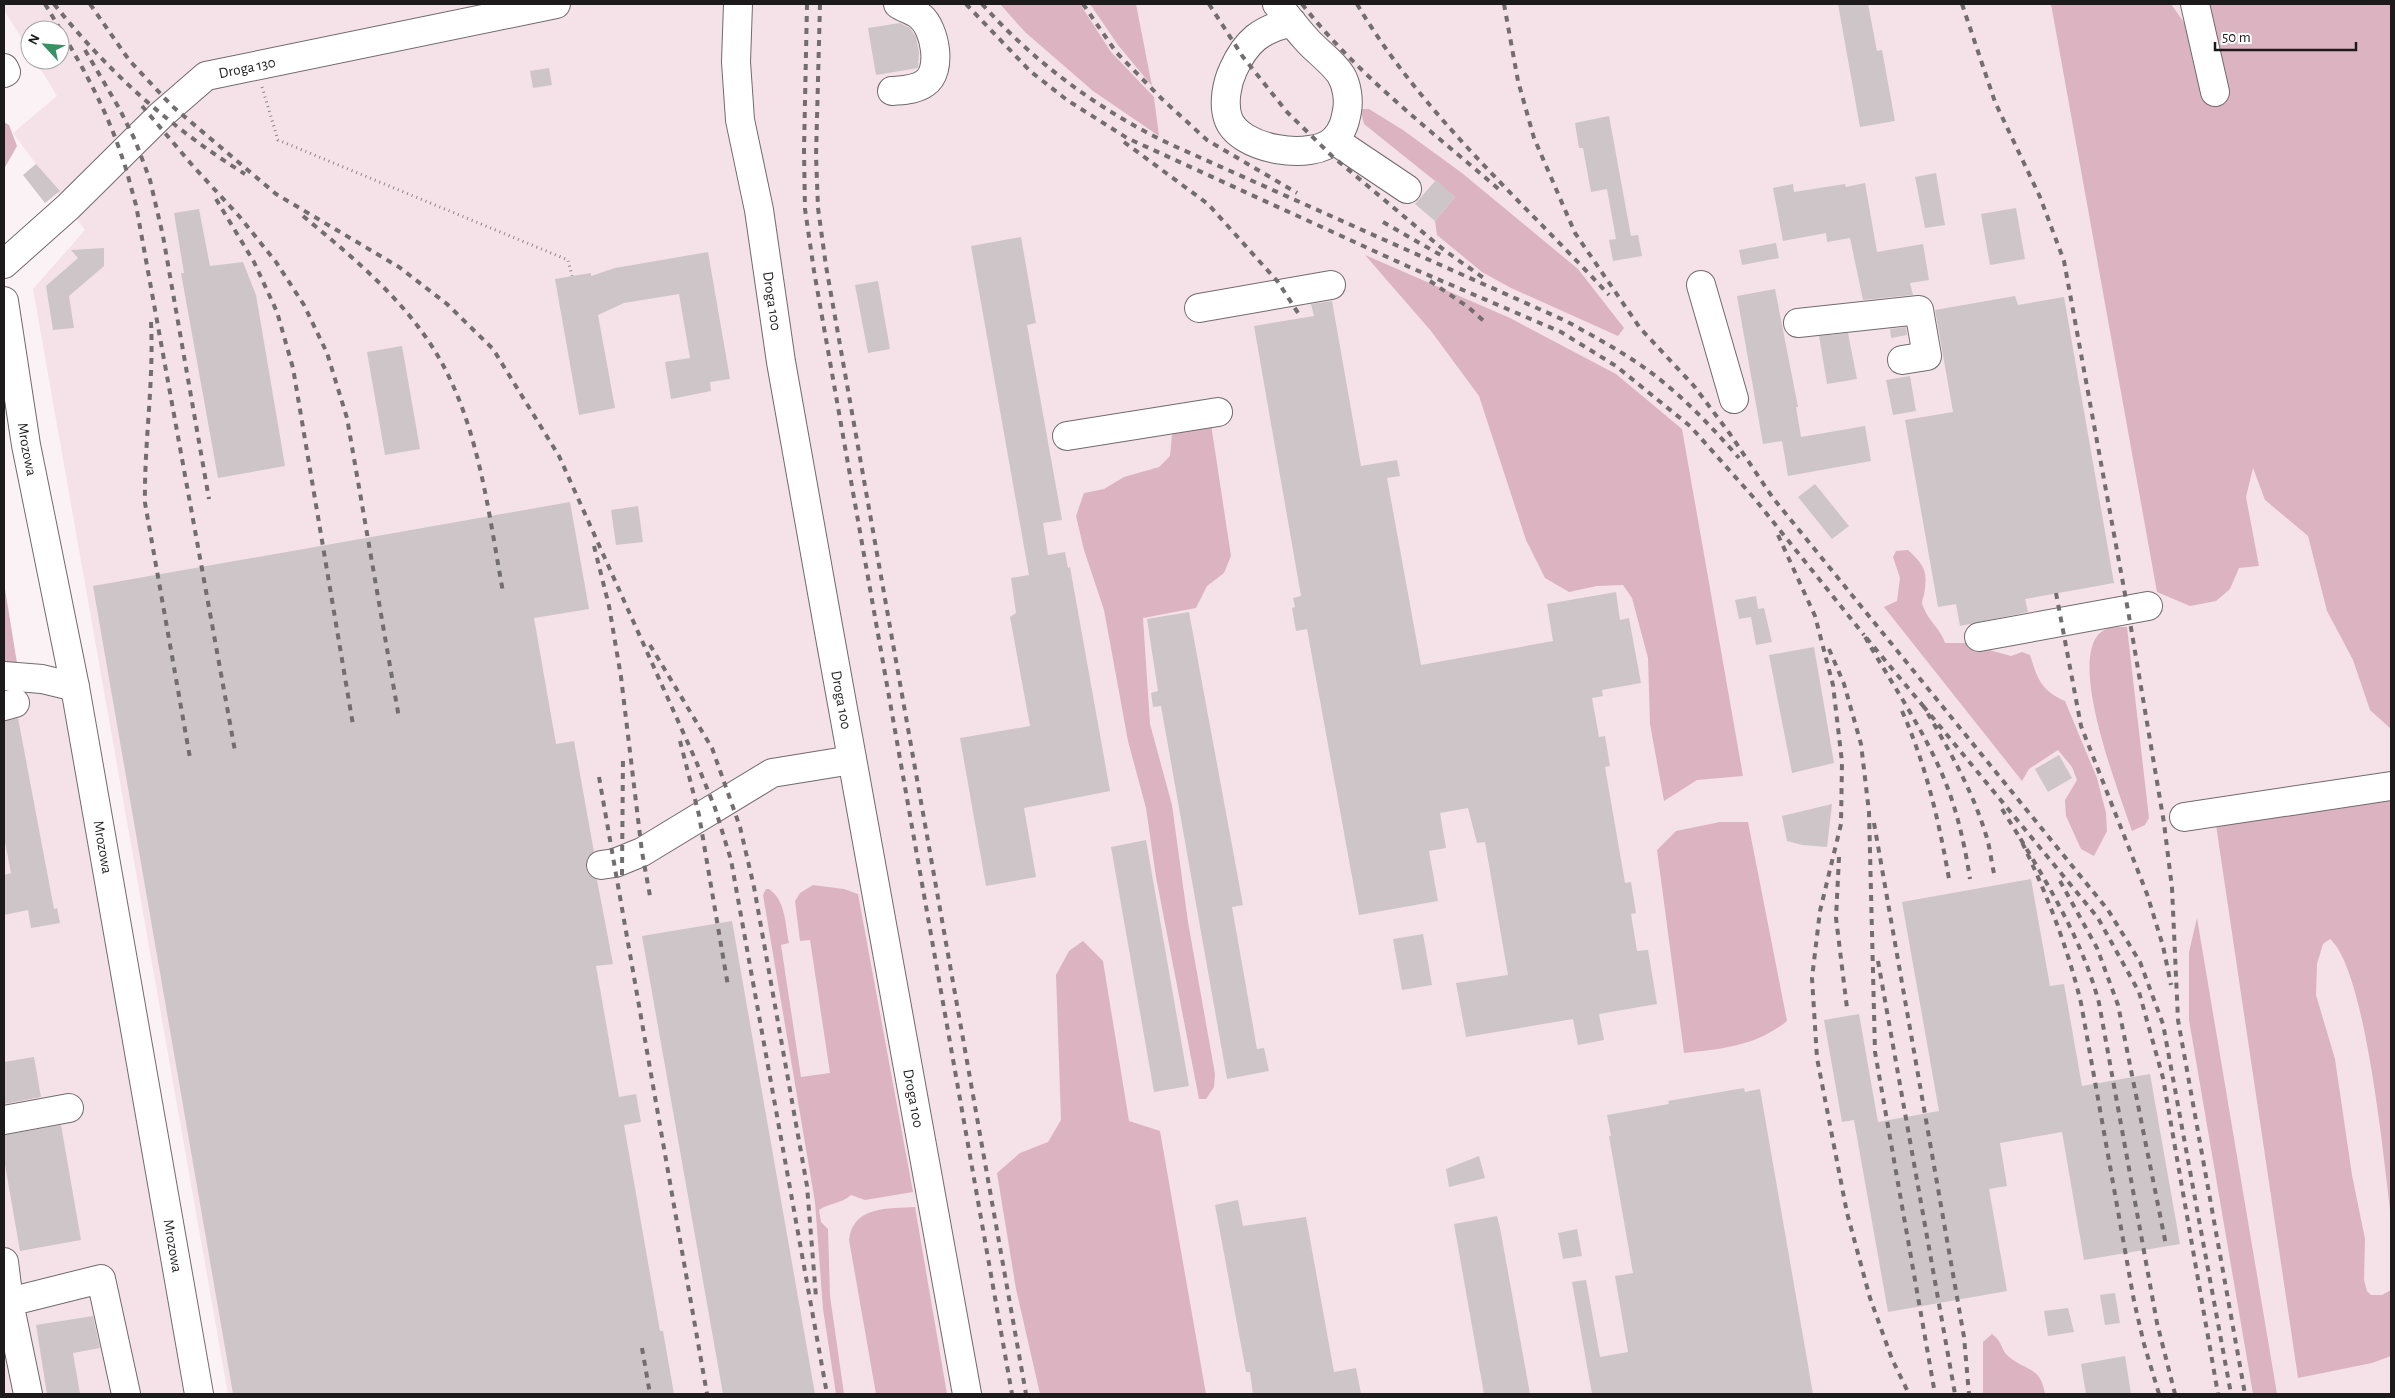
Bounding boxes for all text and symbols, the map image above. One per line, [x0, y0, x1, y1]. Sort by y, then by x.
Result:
north arrow [20, 20, 70, 70]
scale bar [2215, 20, 2356, 52]
text: 50 m [2222, 30, 2251, 45]
text: N [26, 32, 43, 47]
street label: Droga 130 [217, 55, 277, 81]
street label: Droga 100 [760, 270, 783, 332]
street label: Mrozowa [15, 422, 39, 477]
street label: Droga 100 [828, 669, 854, 731]
street label: Mrozowa [91, 819, 115, 875]
street label: Droga 100 [900, 1068, 926, 1129]
street label: Mrozowa [161, 1218, 185, 1274]

